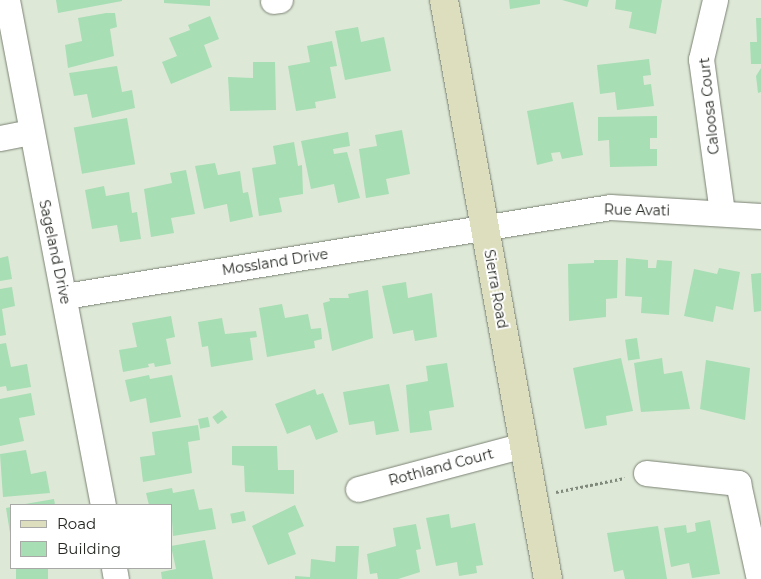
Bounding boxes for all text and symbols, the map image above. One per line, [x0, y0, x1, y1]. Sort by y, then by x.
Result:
street label: Caloosa Court [696, 57, 722, 155]
street label: Sageland Drive [36, 198, 74, 306]
street label: Rue Avati [604, 201, 670, 219]
street label: Mossland Drive [221, 245, 329, 279]
street label: Sierra Road [481, 248, 511, 330]
street label: Rothland Court [387, 445, 495, 489]
legend [10, 504, 172, 569]
text: Road [57, 514, 96, 533]
text: Building [57, 539, 121, 558]

